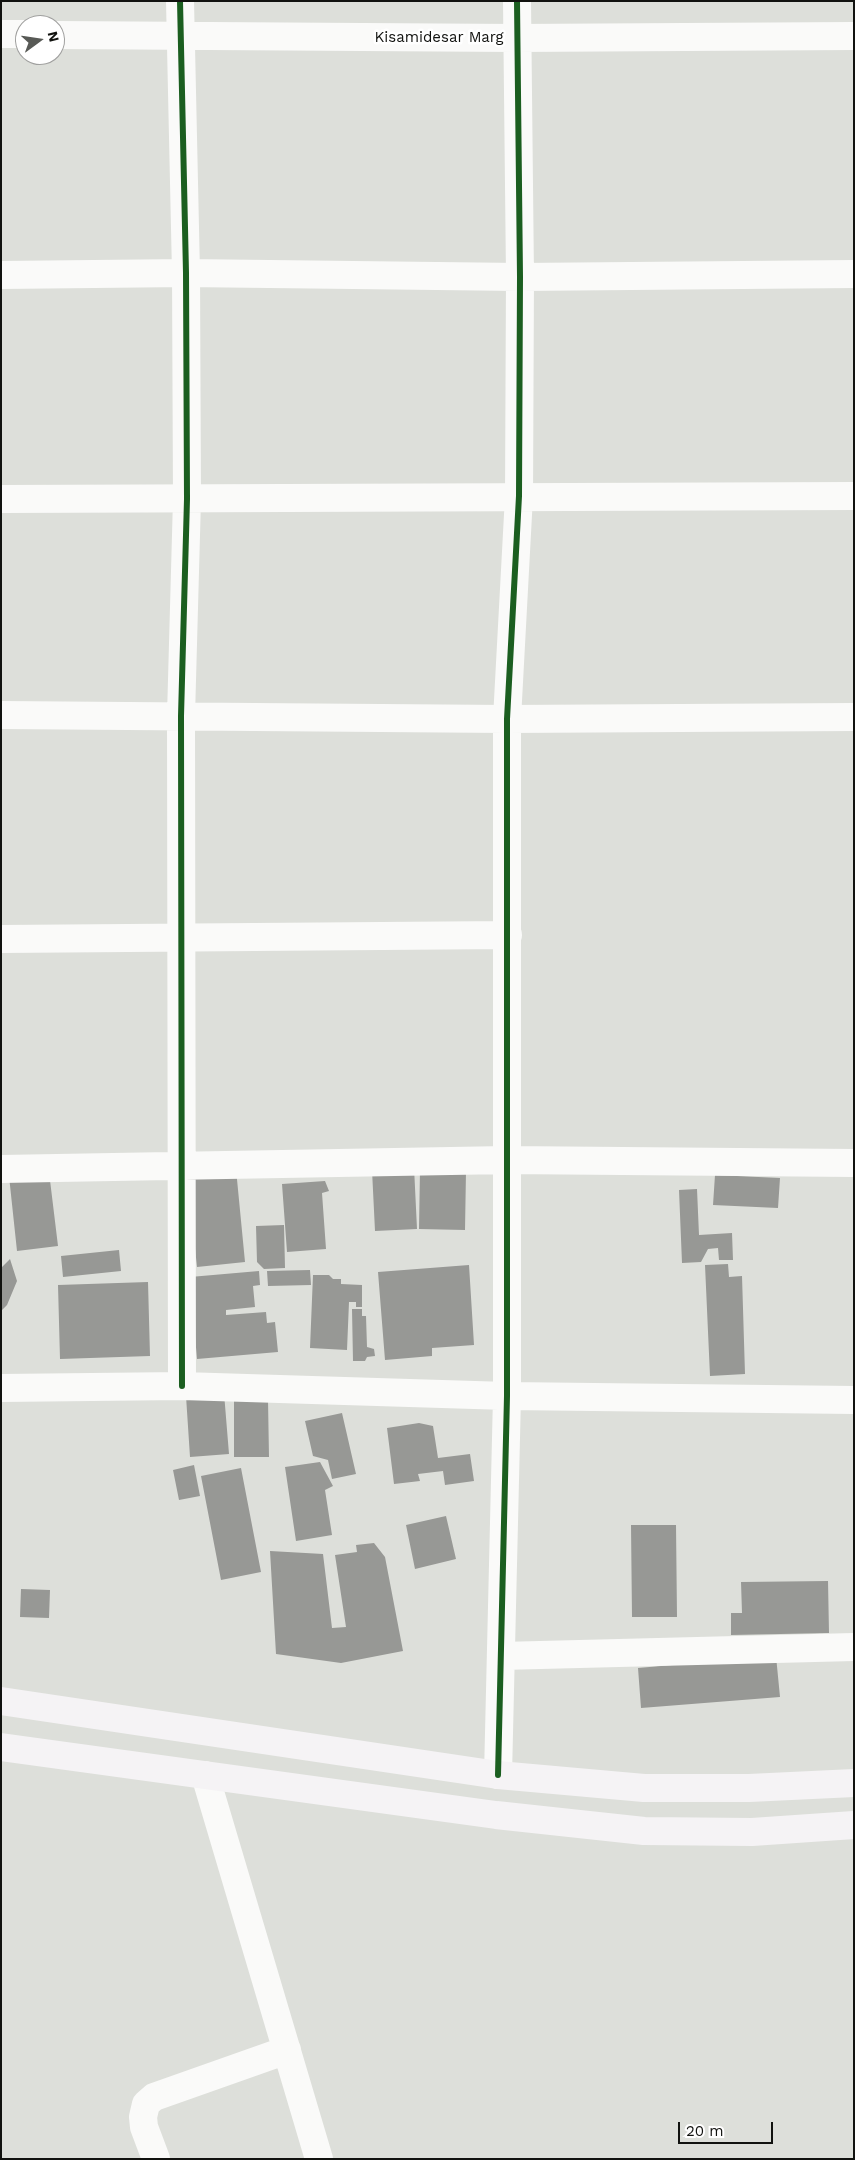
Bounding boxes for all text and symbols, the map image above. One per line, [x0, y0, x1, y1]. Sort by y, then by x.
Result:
north arrow [15, 15, 65, 65]
street label: Kisamidesar Marg [374, 29, 504, 47]
text: N [45, 30, 63, 44]
scale bar [680, 2112, 775, 2144]
text: 20 m [686, 2122, 724, 2140]

